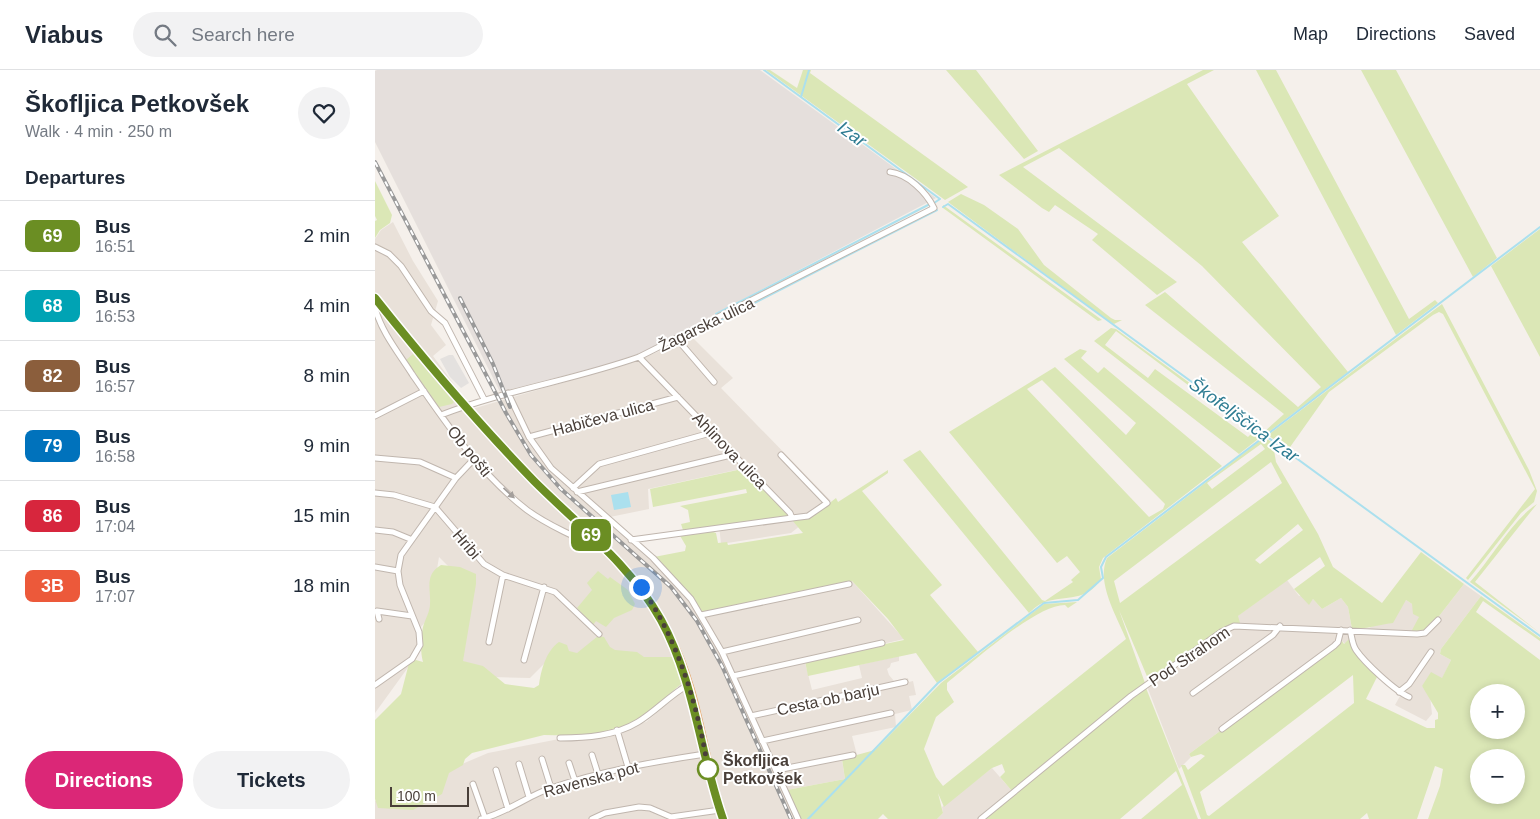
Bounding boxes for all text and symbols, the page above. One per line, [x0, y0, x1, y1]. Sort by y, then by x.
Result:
search box [133, 12, 483, 57]
text: Viabus [25, 21, 103, 48]
icon: search [151, 21, 179, 49]
text: Search here [191, 24, 295, 45]
text: Map [1293, 24, 1328, 44]
text: Directions [1356, 24, 1436, 44]
text: Saved [1464, 24, 1515, 44]
button: heart [298, 87, 350, 139]
text: Škofljica Petkovšek [25, 90, 249, 117]
water label: Izar [834, 117, 871, 151]
text: Walk · 4 min · 250 m [25, 123, 172, 140]
text: Departures [25, 167, 125, 188]
text: Bus [95, 216, 131, 237]
text: 2 min [304, 225, 350, 246]
text: 69 [42, 226, 63, 246]
text: 16:51 [95, 238, 135, 255]
text: Bus [95, 286, 131, 307]
street label: Žagarska ulica [655, 293, 757, 355]
text: 4 min [304, 295, 350, 316]
text: 68 [42, 296, 63, 316]
text: 16:53 [95, 308, 135, 325]
text: Bus [95, 356, 131, 377]
text: 8 min [304, 365, 350, 386]
text: 82 [42, 366, 63, 386]
water label: Škofeljščica Izar [1186, 373, 1304, 467]
text: 16:57 [95, 378, 135, 395]
street label: Habičeva ulica [551, 396, 656, 439]
street label: Ahlinova ulica [689, 409, 770, 492]
street label: Ob pošti [444, 423, 495, 480]
text: Bus [95, 426, 131, 447]
text: 9 min [304, 435, 350, 456]
text: 79 [42, 436, 63, 456]
text: 16:58 [95, 448, 135, 465]
one-way arrow [502, 488, 515, 499]
text: Bus [95, 496, 131, 517]
text: 15 min [293, 505, 350, 526]
text: 86 [42, 506, 63, 526]
text: 17:04 [95, 518, 135, 535]
line badge: 69 [569, 519, 613, 551]
text: 69 [581, 525, 601, 545]
street label: Hribi [449, 526, 484, 562]
text: Bus [95, 566, 131, 587]
text: 18 min [293, 575, 350, 596]
your location [629, 575, 654, 600]
text: 3B [41, 576, 64, 596]
text: 17:07 [95, 588, 135, 605]
street label: Pod Strahom [1146, 623, 1233, 690]
street label: Cesta ob barju [775, 680, 881, 719]
map controls [1470, 684, 1525, 804]
button: + [1470, 684, 1525, 739]
button: − [1470, 749, 1525, 804]
button: Directions [25, 751, 183, 809]
button: Tickets [193, 751, 350, 809]
place label: Škofljica Petkovšek [723, 751, 802, 787]
street label: Ravenska pot [542, 758, 641, 800]
marker: Škofljica Petkovšek [697, 758, 719, 780]
scale bar [390, 784, 469, 807]
text: 100 m [397, 788, 436, 804]

